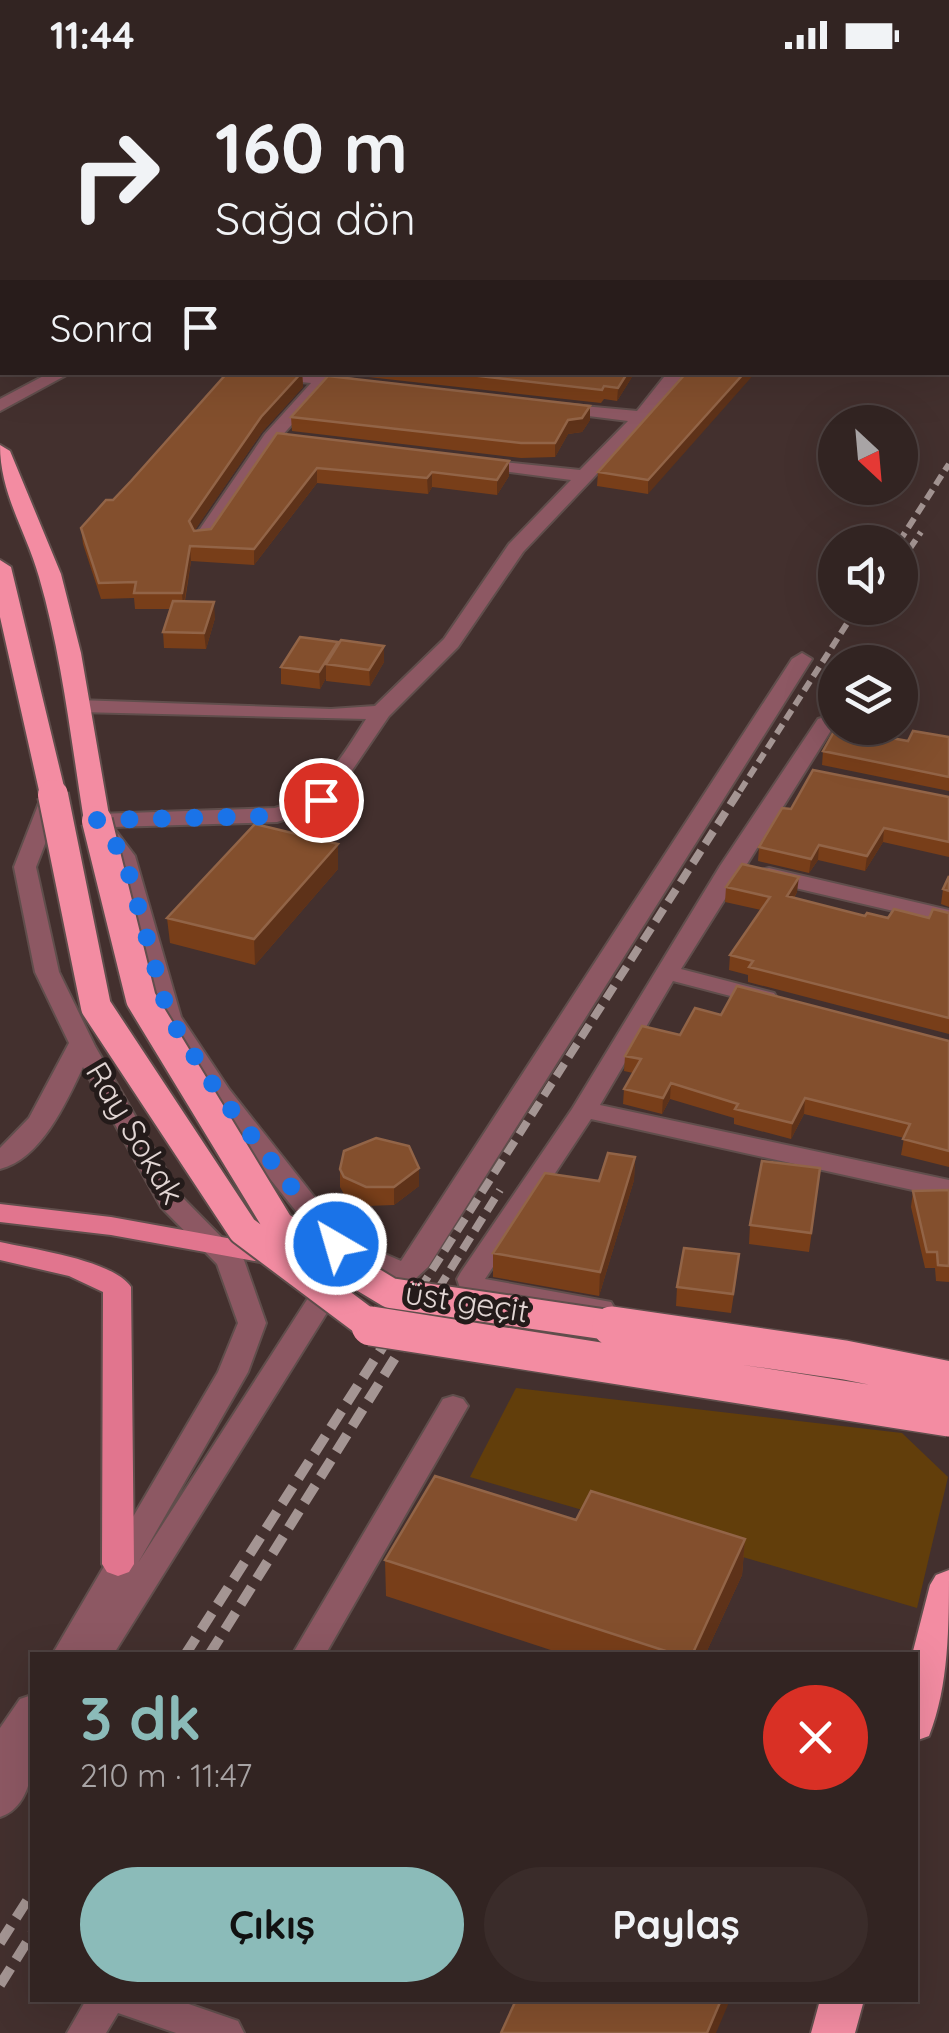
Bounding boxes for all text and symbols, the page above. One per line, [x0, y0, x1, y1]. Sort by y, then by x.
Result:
text: 11:44 [50, 11, 135, 59]
text: 160 m [215, 103, 408, 191]
icon: right [50, 110, 180, 240]
text: Sağa dön [215, 190, 416, 246]
icon: arrive [173, 300, 228, 355]
text: Sonra [50, 304, 153, 352]
north arrow [818, 405, 918, 505]
map controls [818, 405, 918, 745]
button: sound [818, 525, 918, 625]
button: layers [818, 645, 918, 745]
pin [279, 758, 364, 843]
icon: arrive [294, 773, 349, 828]
street label: Ray Sokak [78, 1054, 194, 1211]
position arrow [284, 1192, 388, 1296]
street label: üst geçit [403, 1272, 532, 1331]
text: 3 dk [80, 1680, 201, 1755]
button: close [763, 1685, 868, 1790]
text: 210 m · 11:47 [80, 1755, 252, 1795]
button: Çıkış [80, 1867, 464, 1982]
button: Paylaş [484, 1867, 868, 1982]

